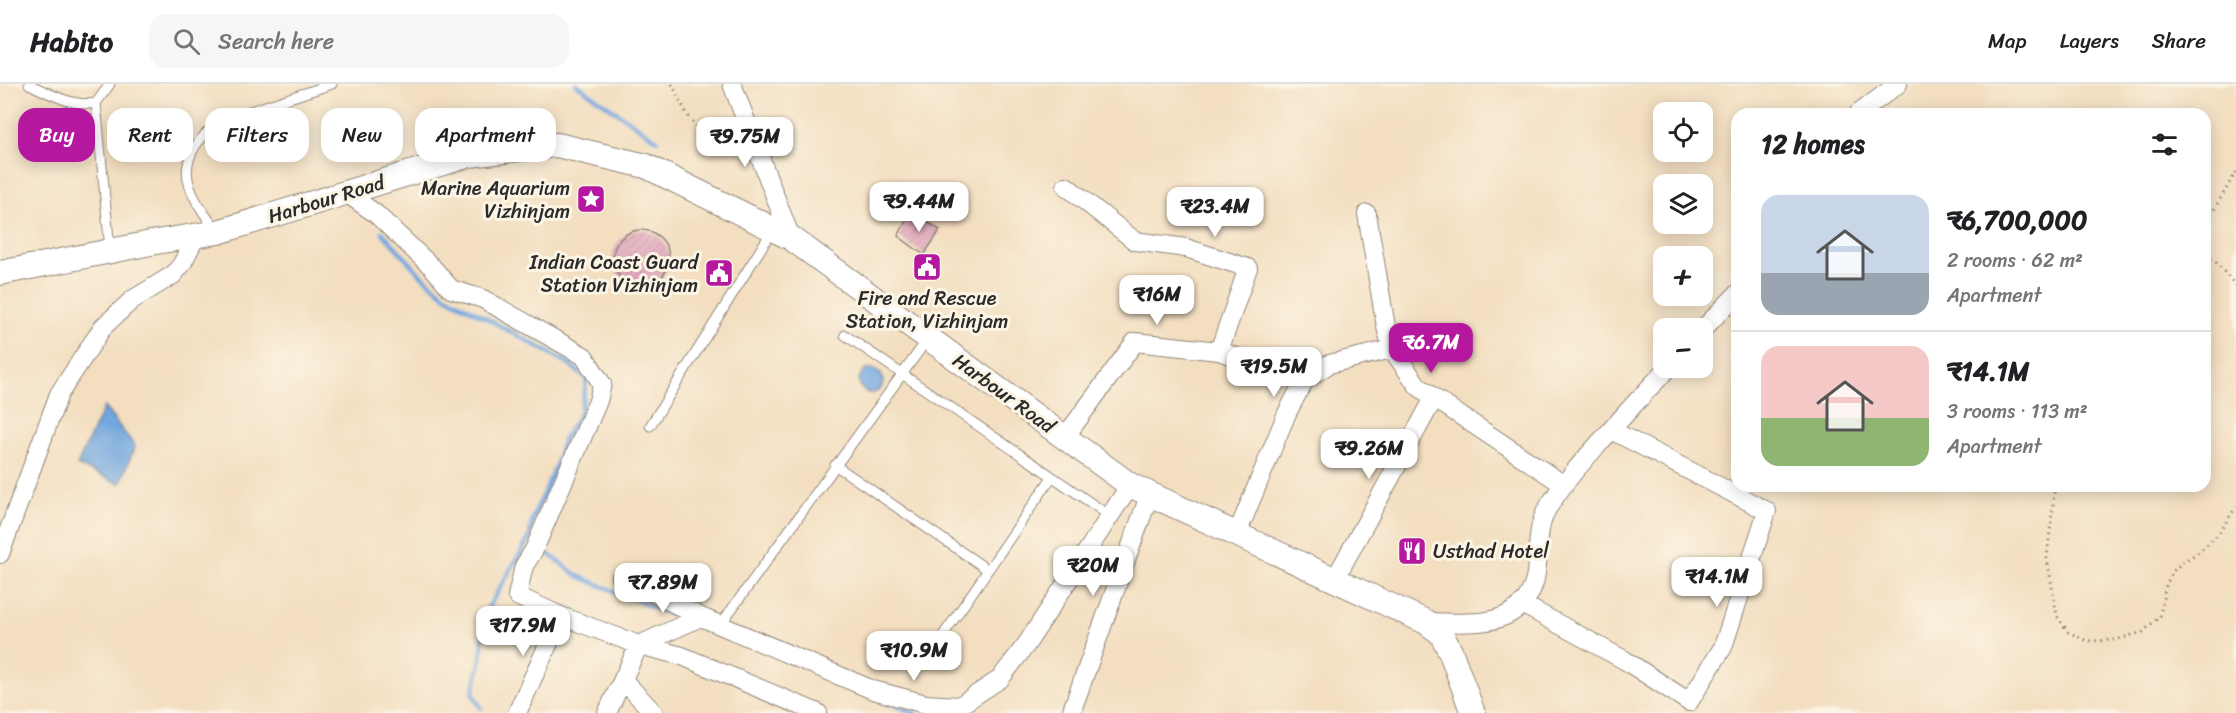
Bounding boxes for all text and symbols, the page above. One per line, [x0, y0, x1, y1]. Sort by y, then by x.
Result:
search box [149, 14, 569, 68]
text: Habito [30, 17, 113, 66]
text: Search here [218, 22, 334, 61]
text: Map [1988, 22, 2027, 60]
text: Layers [2060, 22, 2119, 60]
text: Share [2152, 22, 2206, 60]
icon: search [170, 25, 203, 58]
map controls [1653, 102, 1713, 378]
button: locate [1653, 102, 1713, 162]
chip: Buy [18, 108, 95, 162]
chip: Rent [107, 108, 193, 162]
chip: Filters [205, 108, 309, 162]
chip: New [321, 108, 403, 162]
chip: Apartment [415, 108, 556, 162]
pin: ₹9.75M [696, 117, 794, 168]
text: ₹9.75M [710, 119, 780, 154]
text: 12 homes [1761, 121, 1865, 167]
icon: filters [2148, 128, 2181, 161]
street label: Harbour Road [264, 165, 390, 234]
place label: Marine Aquarium Vizhinjam [421, 171, 570, 229]
button: layers [1653, 174, 1713, 234]
pin: ₹9.44M [870, 182, 968, 233]
place icon: Marine Aquarium Vizhinjam [575, 183, 607, 215]
text: ₹9.44M [884, 184, 954, 219]
pin: ₹23.4M [1166, 187, 1264, 238]
text: ₹23.4M [1181, 189, 1249, 224]
text: ₹6,700,000 [1947, 197, 2087, 243]
icon: home [1809, 219, 1881, 291]
text: 2 rooms · 62 m² [1947, 243, 2083, 278]
place label: Indian Coast Guard Station Vizhinjam [529, 245, 699, 303]
button: + [1653, 246, 1713, 306]
public building icon: Fire and Rescue Station, Vizhinjam [911, 251, 943, 283]
public building icon: Indian Coast Guard Station Vizhinjam [703, 257, 735, 289]
pin: ₹16M [1121, 275, 1193, 326]
text: ₹16M [1133, 277, 1181, 312]
text: Apartment [1947, 278, 2041, 313]
place label: Fire and Rescue Station, Vizhinjam [846, 281, 1008, 339]
button: − [1653, 318, 1713, 378]
pin: ₹6.7M [1389, 323, 1473, 374]
text: ₹6.7M [1403, 325, 1459, 360]
street label: Harbour Road [945, 344, 1064, 444]
pin: ₹19.5M [1225, 347, 1323, 398]
text: ₹14.1M [1947, 348, 2029, 394]
text: ₹19.5M [1241, 349, 1307, 384]
icon: home [1809, 370, 1881, 442]
text: 3 rooms · 113 m² [1947, 394, 2088, 429]
pin: ₹9.26M [1320, 429, 1418, 480]
text: Apartment [1947, 429, 2041, 464]
text: ₹9.26M [1335, 431, 1403, 466]
place label: Usthad Hotel [1433, 534, 1549, 569]
restaurant icon: Usthad Hotel [1396, 535, 1428, 567]
pin: ₹20M [1057, 546, 1129, 597]
text: ₹20M [1067, 548, 1119, 583]
pin: ₹14.1M [1668, 557, 1766, 608]
text: ₹14.1M [1685, 559, 1749, 594]
pin: ₹7.89M [614, 563, 712, 614]
text: ₹7.89M [628, 565, 698, 600]
pin: ₹17.9M [474, 606, 572, 657]
text: ₹17.9M [490, 608, 556, 643]
pin: ₹10.9M [865, 631, 963, 682]
text: ₹10.9M [880, 633, 948, 668]

